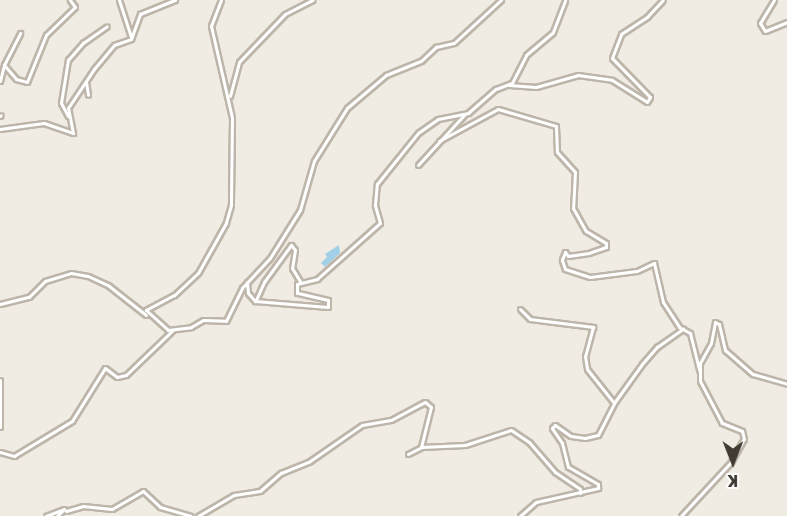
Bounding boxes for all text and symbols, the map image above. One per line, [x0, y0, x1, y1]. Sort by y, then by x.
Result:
north arrow [703, 432, 763, 492]
text: K [728, 471, 738, 490]

